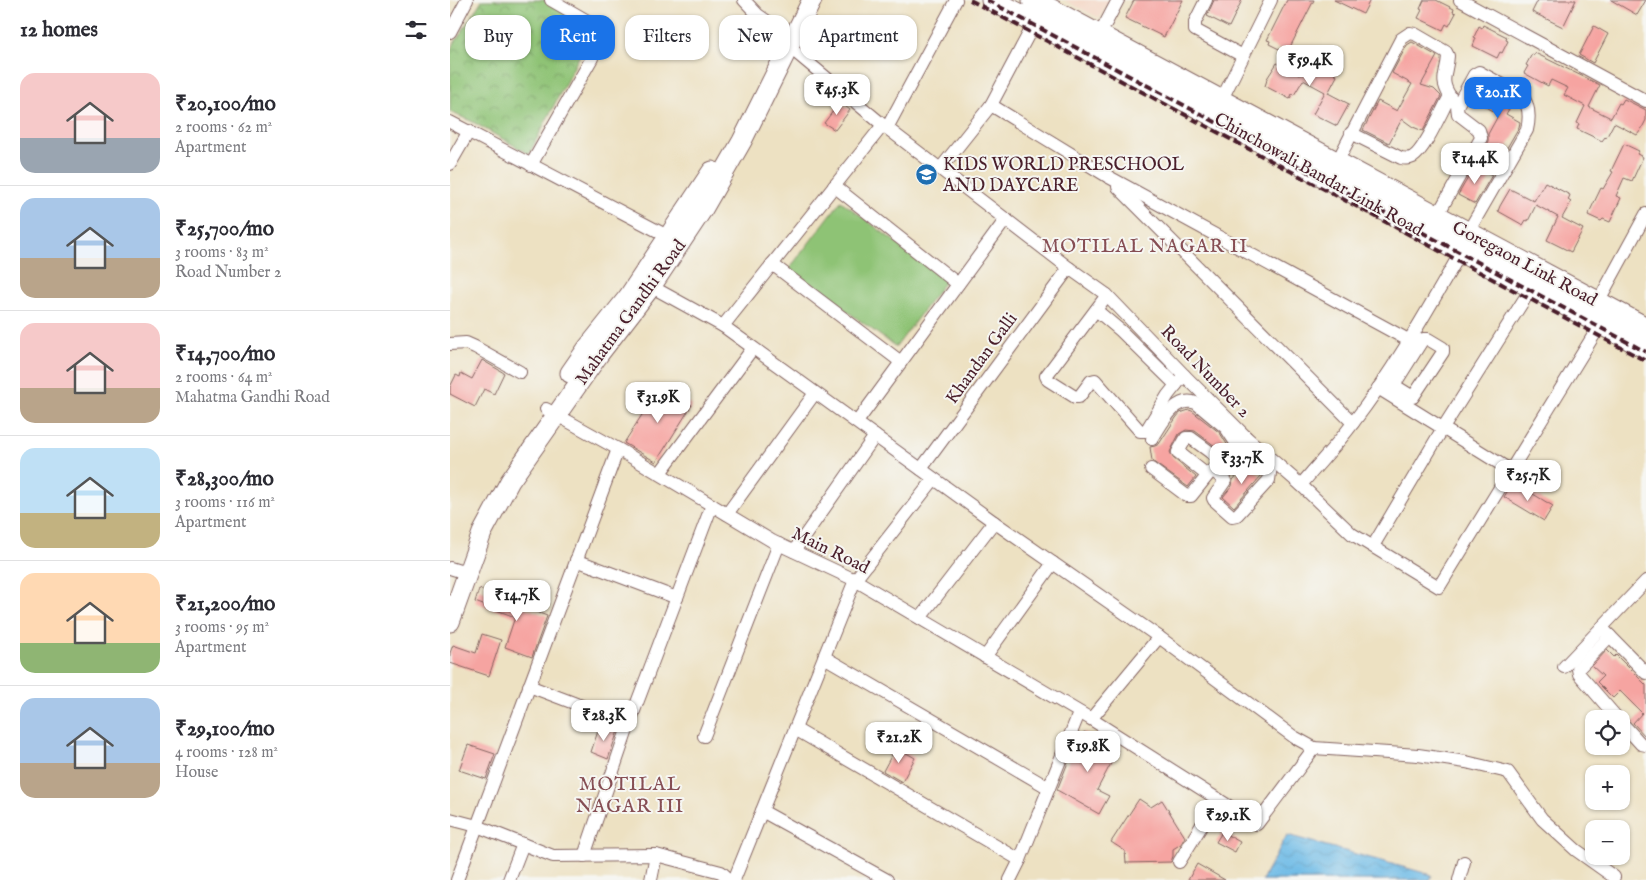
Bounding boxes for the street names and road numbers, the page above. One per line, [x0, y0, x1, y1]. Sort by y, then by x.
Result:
street label: Chinchowali Bandar Link Road [1210, 108, 1427, 243]
street label: Goregaon Link Road [1448, 216, 1601, 312]
street label: Mahatma Gandhi Road [571, 235, 692, 390]
street label: Khandan Galli [941, 308, 1023, 409]
street label: Road Number 2 [1155, 321, 1255, 423]
street label: Main Road [788, 523, 873, 580]

